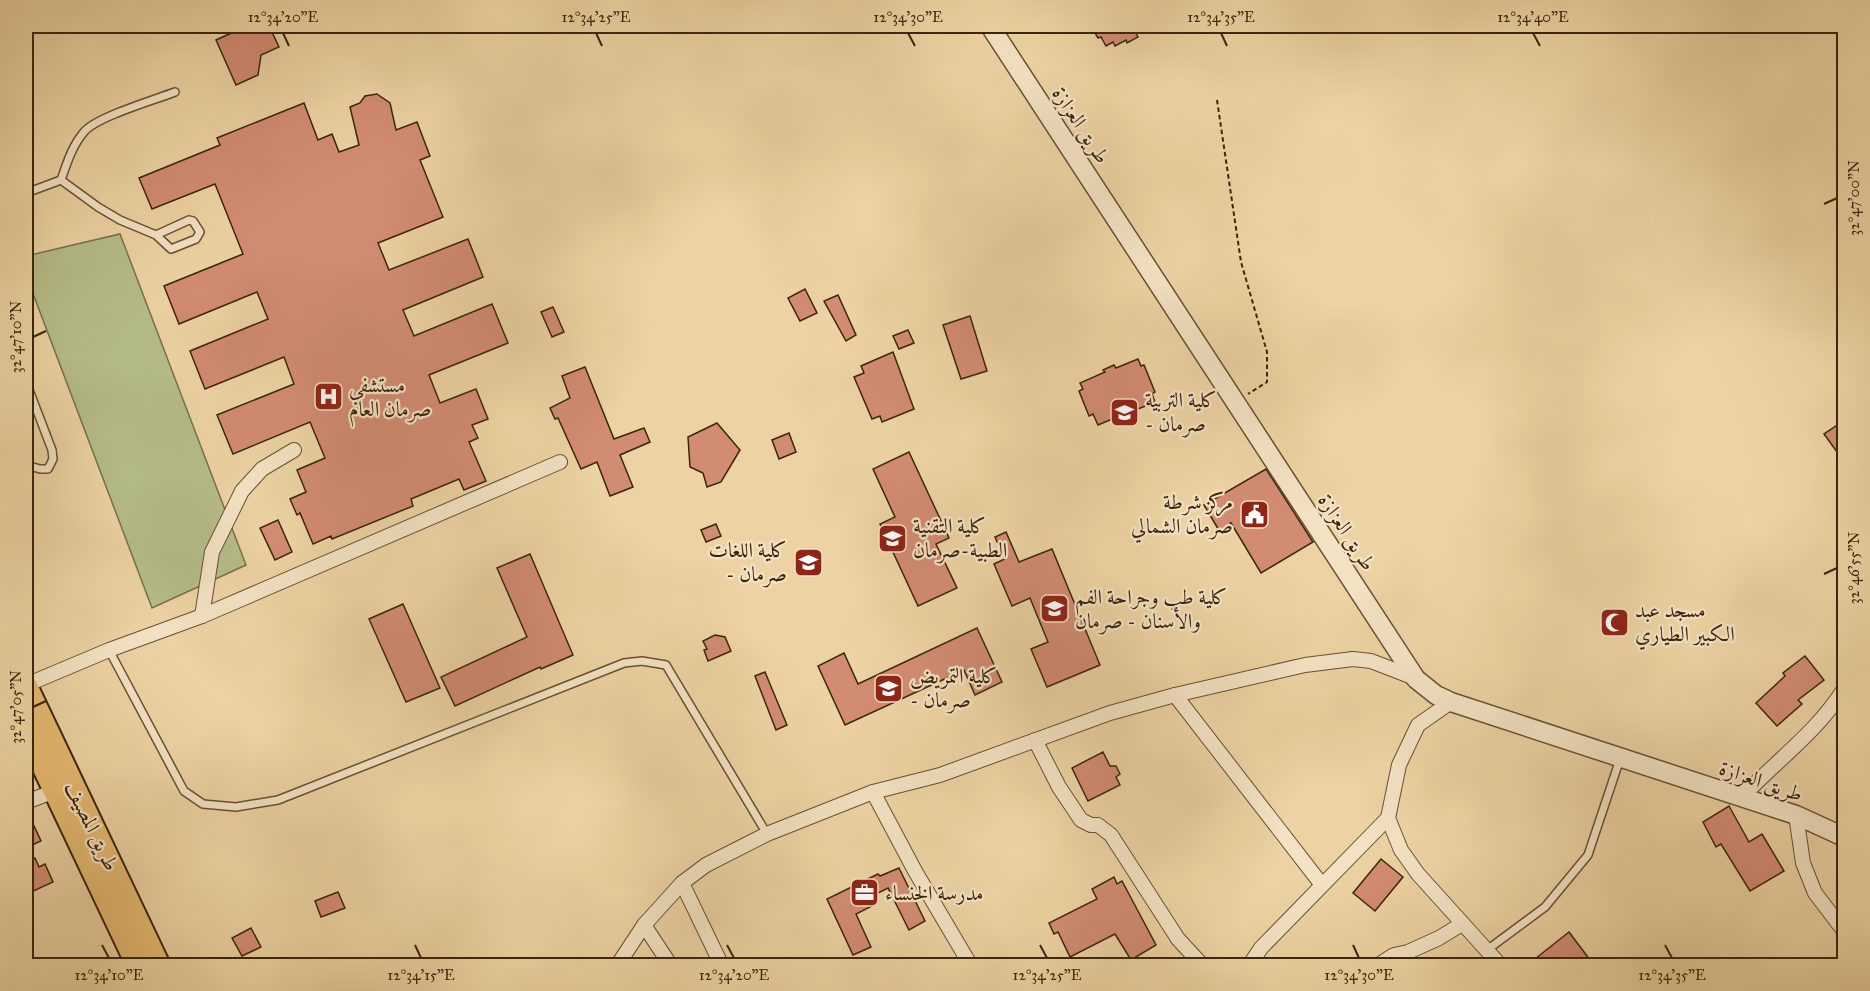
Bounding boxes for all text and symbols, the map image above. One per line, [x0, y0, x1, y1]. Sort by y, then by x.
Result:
text: 12°34'20"E [248, 8, 319, 26]
text: 12°34'25"E [562, 8, 631, 26]
text: 12°34'30"E [873, 8, 943, 26]
text: 12°34'35"E [1187, 8, 1255, 26]
text: 12°34'40"E [1497, 8, 1569, 26]
street label: طريق العزازة [1046, 82, 1116, 168]
text: 32°47'00"N [1845, 160, 1863, 236]
text: 32°47'10"N [7, 300, 25, 373]
place label: مستشفي صرمان العام [349, 372, 432, 427]
hospital icon: مستشفي صرمان العام [312, 381, 344, 413]
place label: كلية التربية - صرمان [1145, 387, 1217, 438]
school or university icon: كلية التربية - صرمان [1108, 396, 1140, 428]
place label: مركز شرطة صرمان الشمالي [1131, 489, 1233, 543]
street label: طريق العزازة [1312, 489, 1382, 575]
public building icon: مركز شرطة صرمان الشمالي [1238, 498, 1270, 530]
place label: كلية التقنية الطبية-صرمان [913, 513, 1007, 564]
school or university icon: كلية التقنية الطبية-صرمان [876, 522, 908, 554]
text: 32°46'55"N [1845, 532, 1863, 604]
place label: كلية اللغات - صرمان [709, 537, 787, 588]
school or university icon: كلية اللغات - صرمان [792, 546, 824, 578]
place label: كلية طب وجراحة الفم والأسنان - صرمان [1075, 584, 1228, 635]
school or university icon: كلية طب وجراحة الفم والأسنان - صرمان [1038, 593, 1070, 625]
place label: مسجد عبد الكبير الطياري [1635, 597, 1735, 650]
mosque icon: مسجد عبد الكبير الطياري [1598, 606, 1630, 638]
place label: كلية التمريض - صرمان [910, 663, 998, 714]
text: 32°47'05"N [7, 670, 25, 744]
school or university icon: كلية التمريض - صرمان [873, 672, 905, 704]
street label: طريق العزازة [1716, 755, 1806, 807]
street label: طريق المصيف [59, 777, 125, 875]
office icon: مدرسة الخنساء [848, 877, 880, 909]
place label: مدرسة الخنساء [885, 880, 984, 906]
text: 12°34'10"E [74, 966, 144, 984]
text: 12°34'15"E [387, 966, 455, 984]
text: 12°34'20"E [699, 966, 770, 984]
text: 12°34'25"E [1013, 966, 1082, 984]
text: 12°34'30"E [1324, 966, 1394, 984]
text: 12°34'35"E [1638, 966, 1706, 984]

